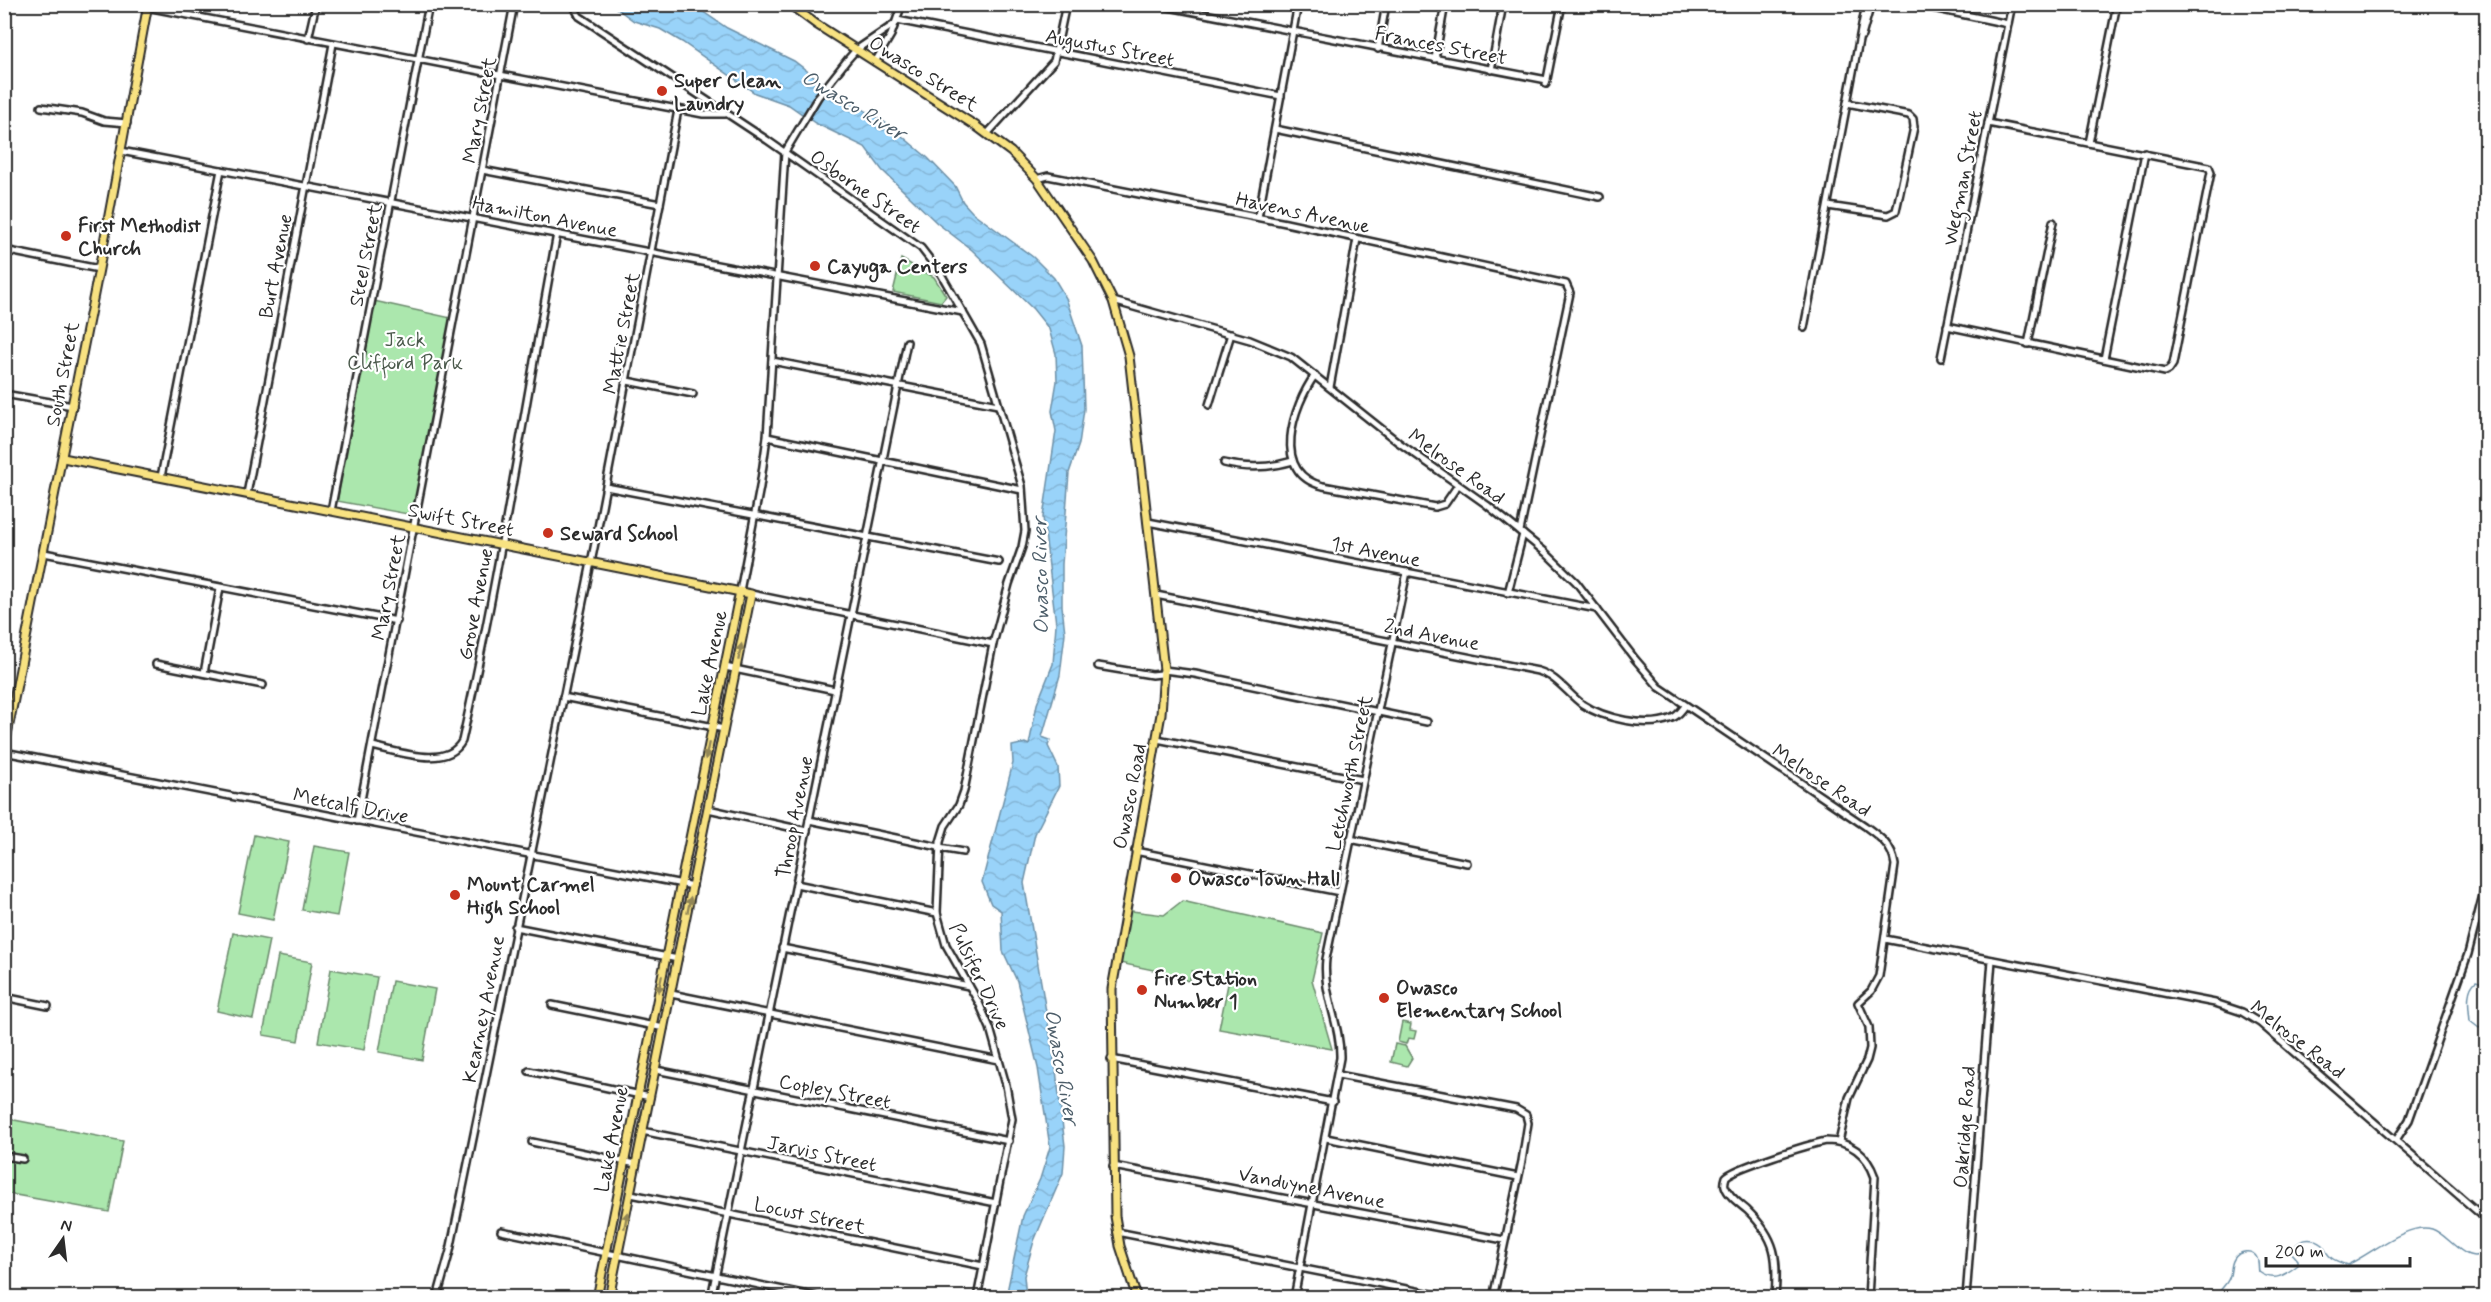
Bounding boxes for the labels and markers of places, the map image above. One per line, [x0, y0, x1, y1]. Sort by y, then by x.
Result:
place label: Super Clean Laundry [674, 68, 781, 118]
marker: Super Clean Laundry [655, 84, 669, 98]
place label: First Methodist Church [78, 213, 201, 263]
marker: First Methodist Church [59, 229, 73, 243]
place label: Cayuga Centers [827, 254, 967, 283]
marker: Cayuga Centers [808, 259, 822, 273]
place label: Seward School [560, 521, 678, 548]
marker: Seward School [541, 526, 555, 540]
place label: Owasco Town Hall [1188, 866, 1340, 893]
marker: Owasco Town Hall [1169, 871, 1183, 885]
place label: Mount Carmel High School [467, 872, 595, 924]
marker: Mount Carmel High School [448, 888, 462, 902]
place label: Fire Station Number 1 [1154, 966, 1257, 1016]
place label: Owasco Elementary School [1396, 975, 1562, 1025]
marker: Fire Station Number 1 [1135, 983, 1149, 997]
marker: Owasco Elementary School [1377, 991, 1391, 1005]

